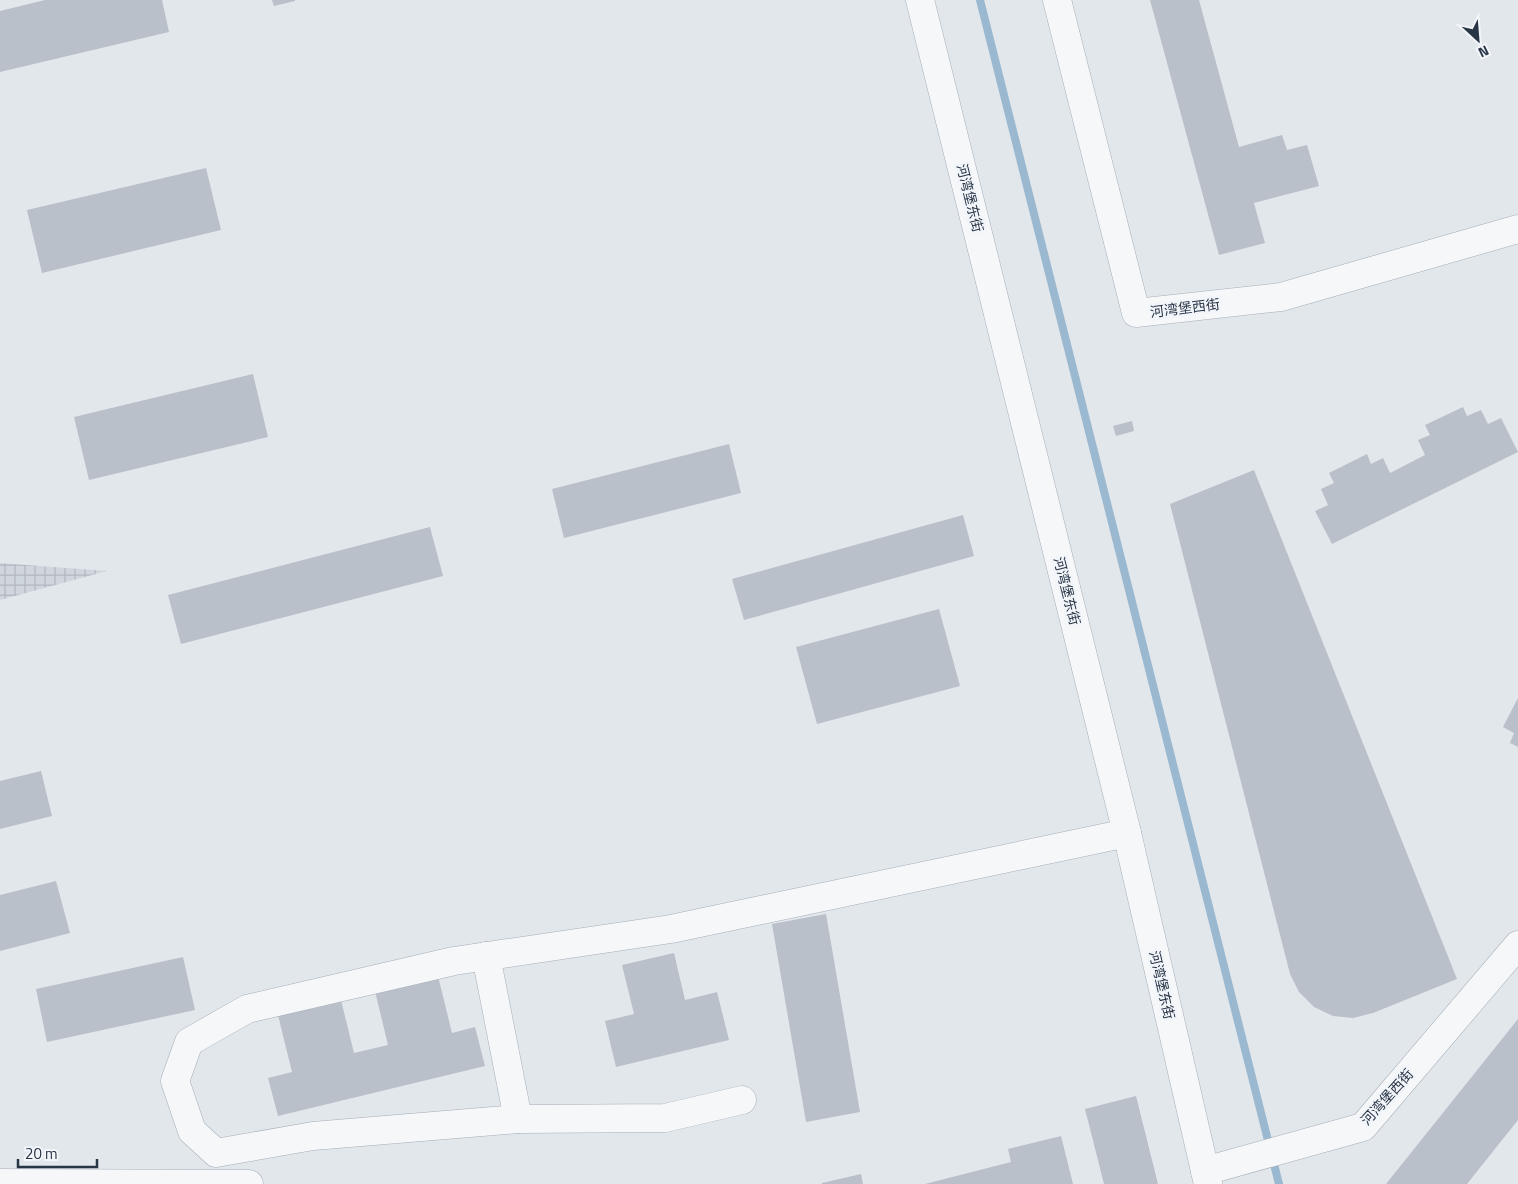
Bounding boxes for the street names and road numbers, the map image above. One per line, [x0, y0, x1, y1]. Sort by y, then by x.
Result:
street label: 河湾堡东街 [952, 161, 989, 234]
street label: 河湾堡西街 [1149, 293, 1221, 322]
street label: 河湾堡东街 [1049, 554, 1086, 627]
street label: 河湾堡东街 [1144, 948, 1181, 1021]
street label: 河湾堡西街 [1355, 1064, 1418, 1130]

